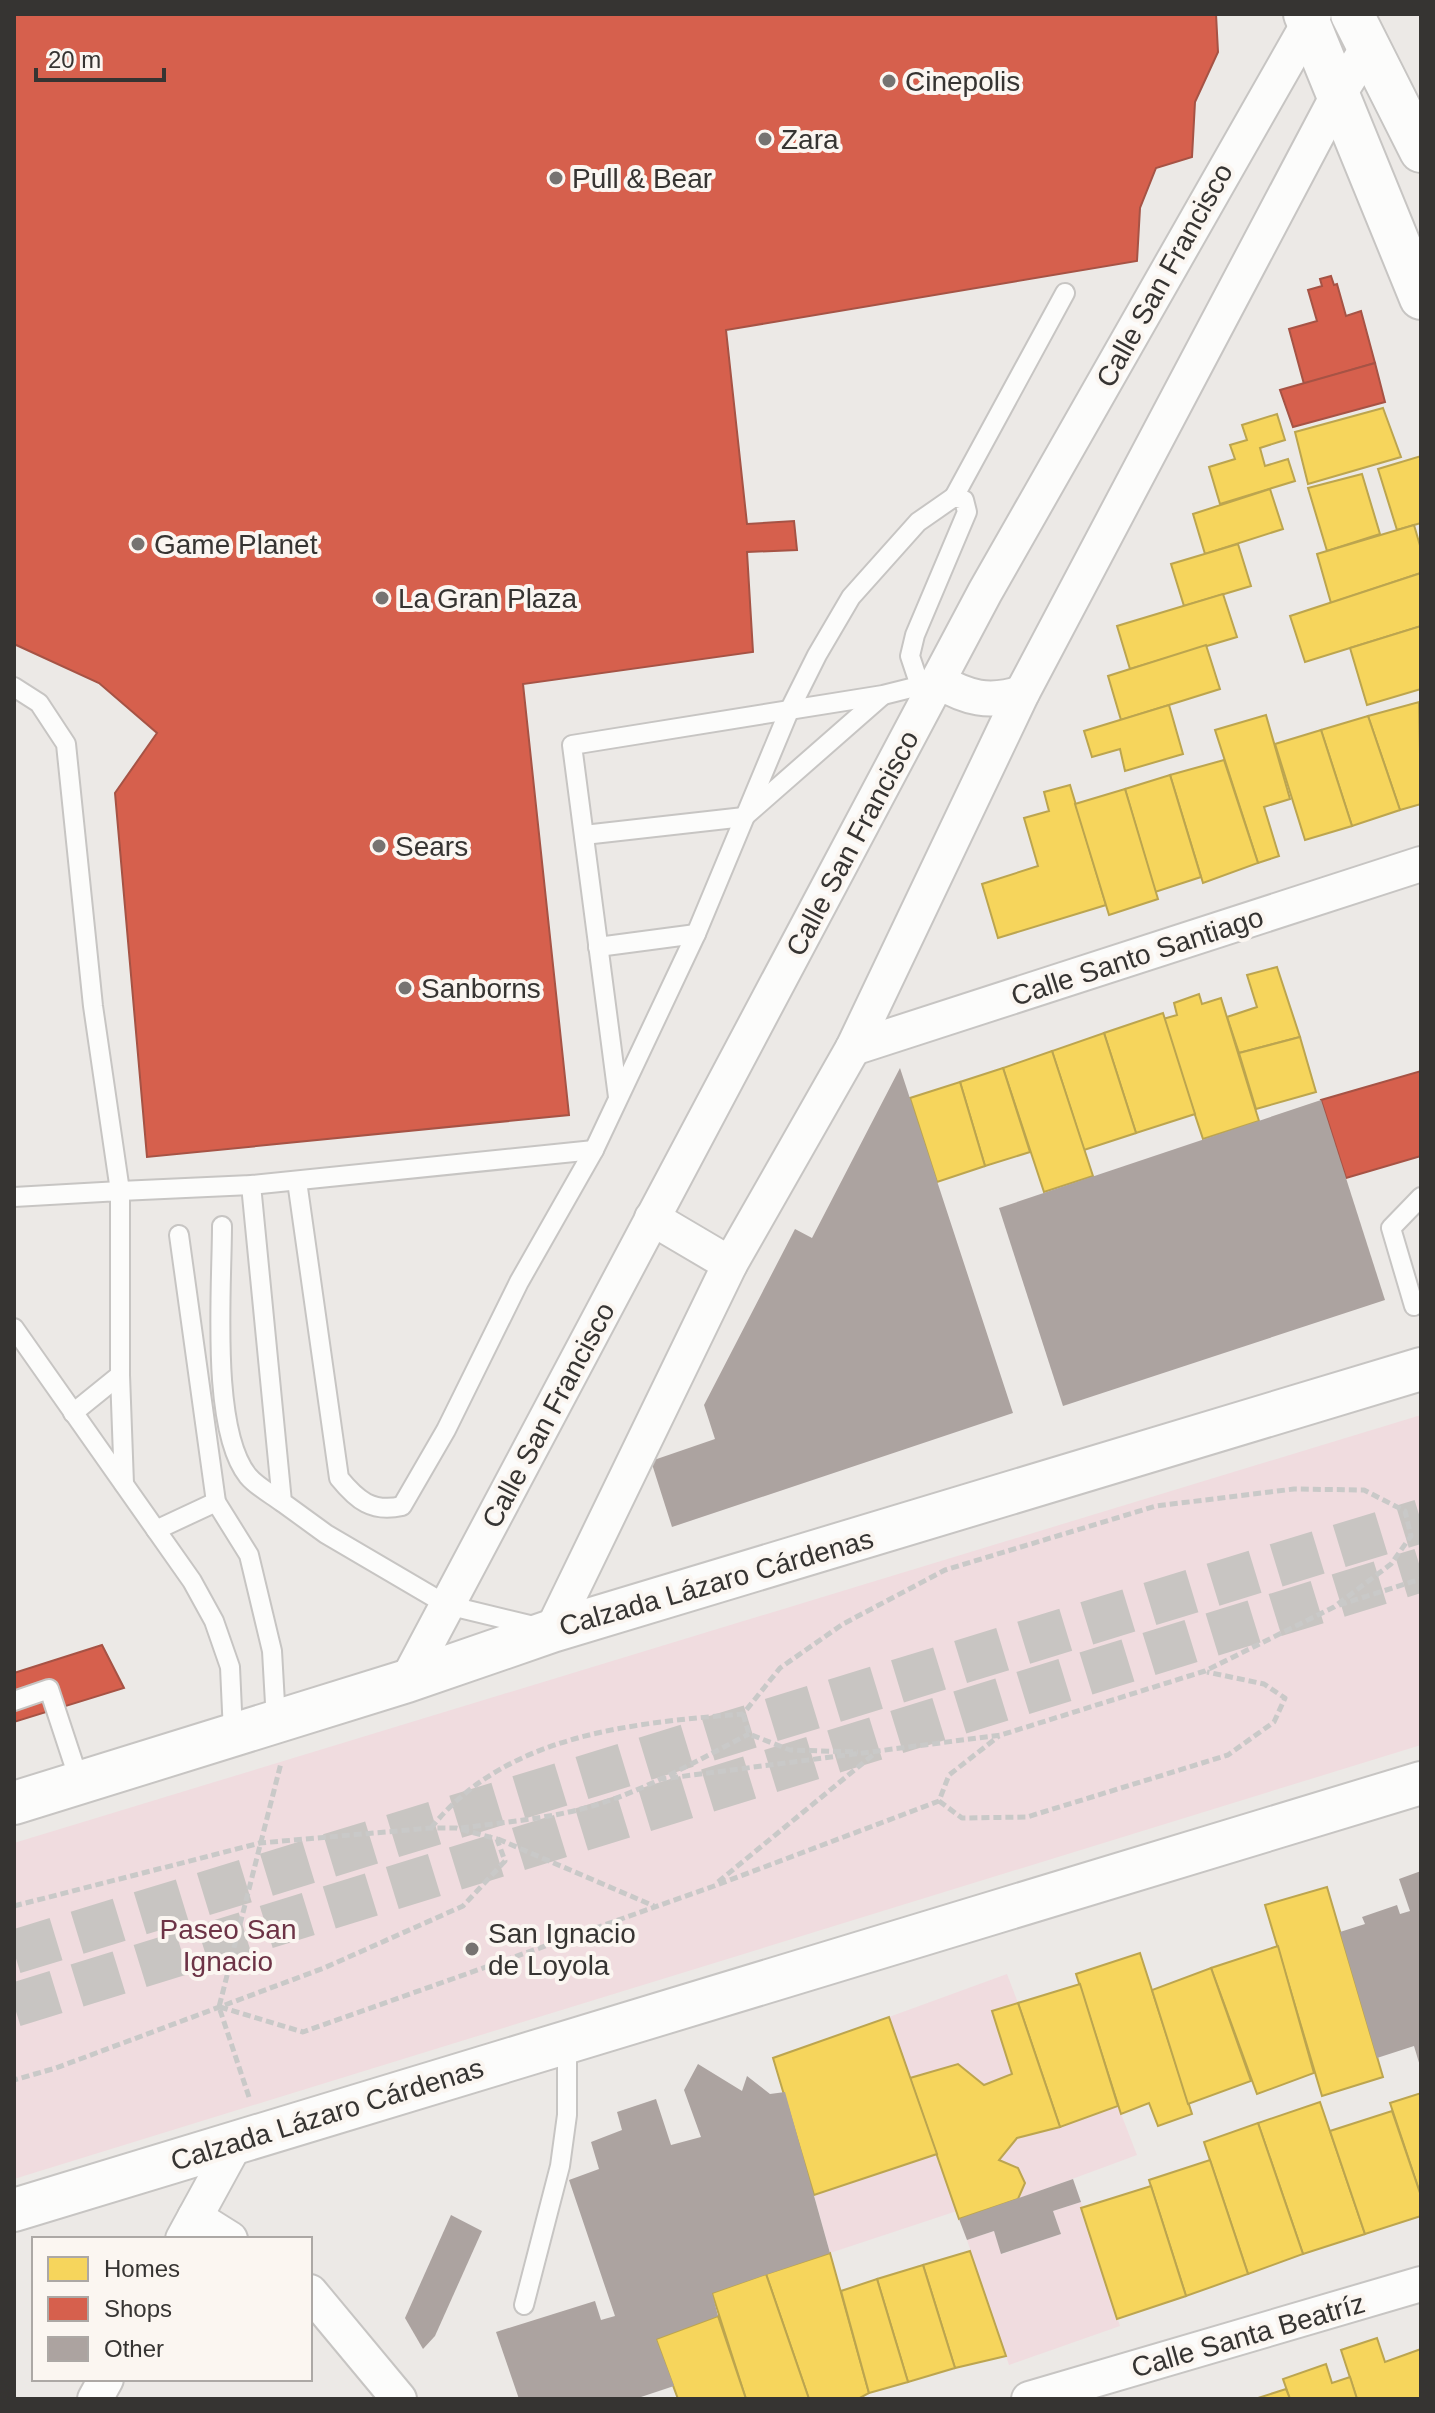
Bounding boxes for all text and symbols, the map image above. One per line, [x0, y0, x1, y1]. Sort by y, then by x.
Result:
scale bar [36, 32, 164, 82]
text: 20 m [48, 46, 101, 73]
place label: Cinepolis [905, 66, 1020, 97]
marker: Cinepolis [880, 72, 898, 90]
place label: Zara [781, 124, 839, 155]
marker: Zara [756, 130, 774, 148]
street label: Calle San Francisco [1090, 158, 1239, 392]
place label: Pull & Bear [572, 163, 712, 194]
marker: Pull & Bear [547, 169, 565, 187]
place label: Game Planet [154, 529, 318, 560]
marker: Game Planet [129, 535, 147, 553]
place label: La Gran Plaza [398, 583, 577, 614]
marker: La Gran Plaza [373, 589, 391, 607]
street label: Calle San Francisco [780, 725, 925, 961]
place label: Sears [395, 831, 468, 862]
marker: Sears [370, 837, 388, 855]
street label: Calle Santo Santiago [1007, 901, 1267, 1012]
place label: Sanborns [421, 973, 541, 1004]
marker: Sanborns [396, 979, 414, 997]
street label: Calle San Francisco [476, 1297, 621, 1533]
street label: Calzada Lázaro Cárdenas [556, 1523, 877, 1642]
park label: Paseo San Ignacio [160, 1914, 297, 1977]
place label: San Ignacio de Loyola [488, 1918, 636, 1981]
marker: San Ignacio de Loyola [463, 1940, 481, 1958]
street label: Calzada Lázaro Cárdenas [167, 2052, 487, 2177]
legend [32, 2237, 312, 2381]
text: Homes [104, 2255, 180, 2282]
street label: Calle Santa Beatríz [1128, 2287, 1368, 2384]
text: Shops [104, 2295, 172, 2322]
text: Other [104, 2335, 164, 2362]

